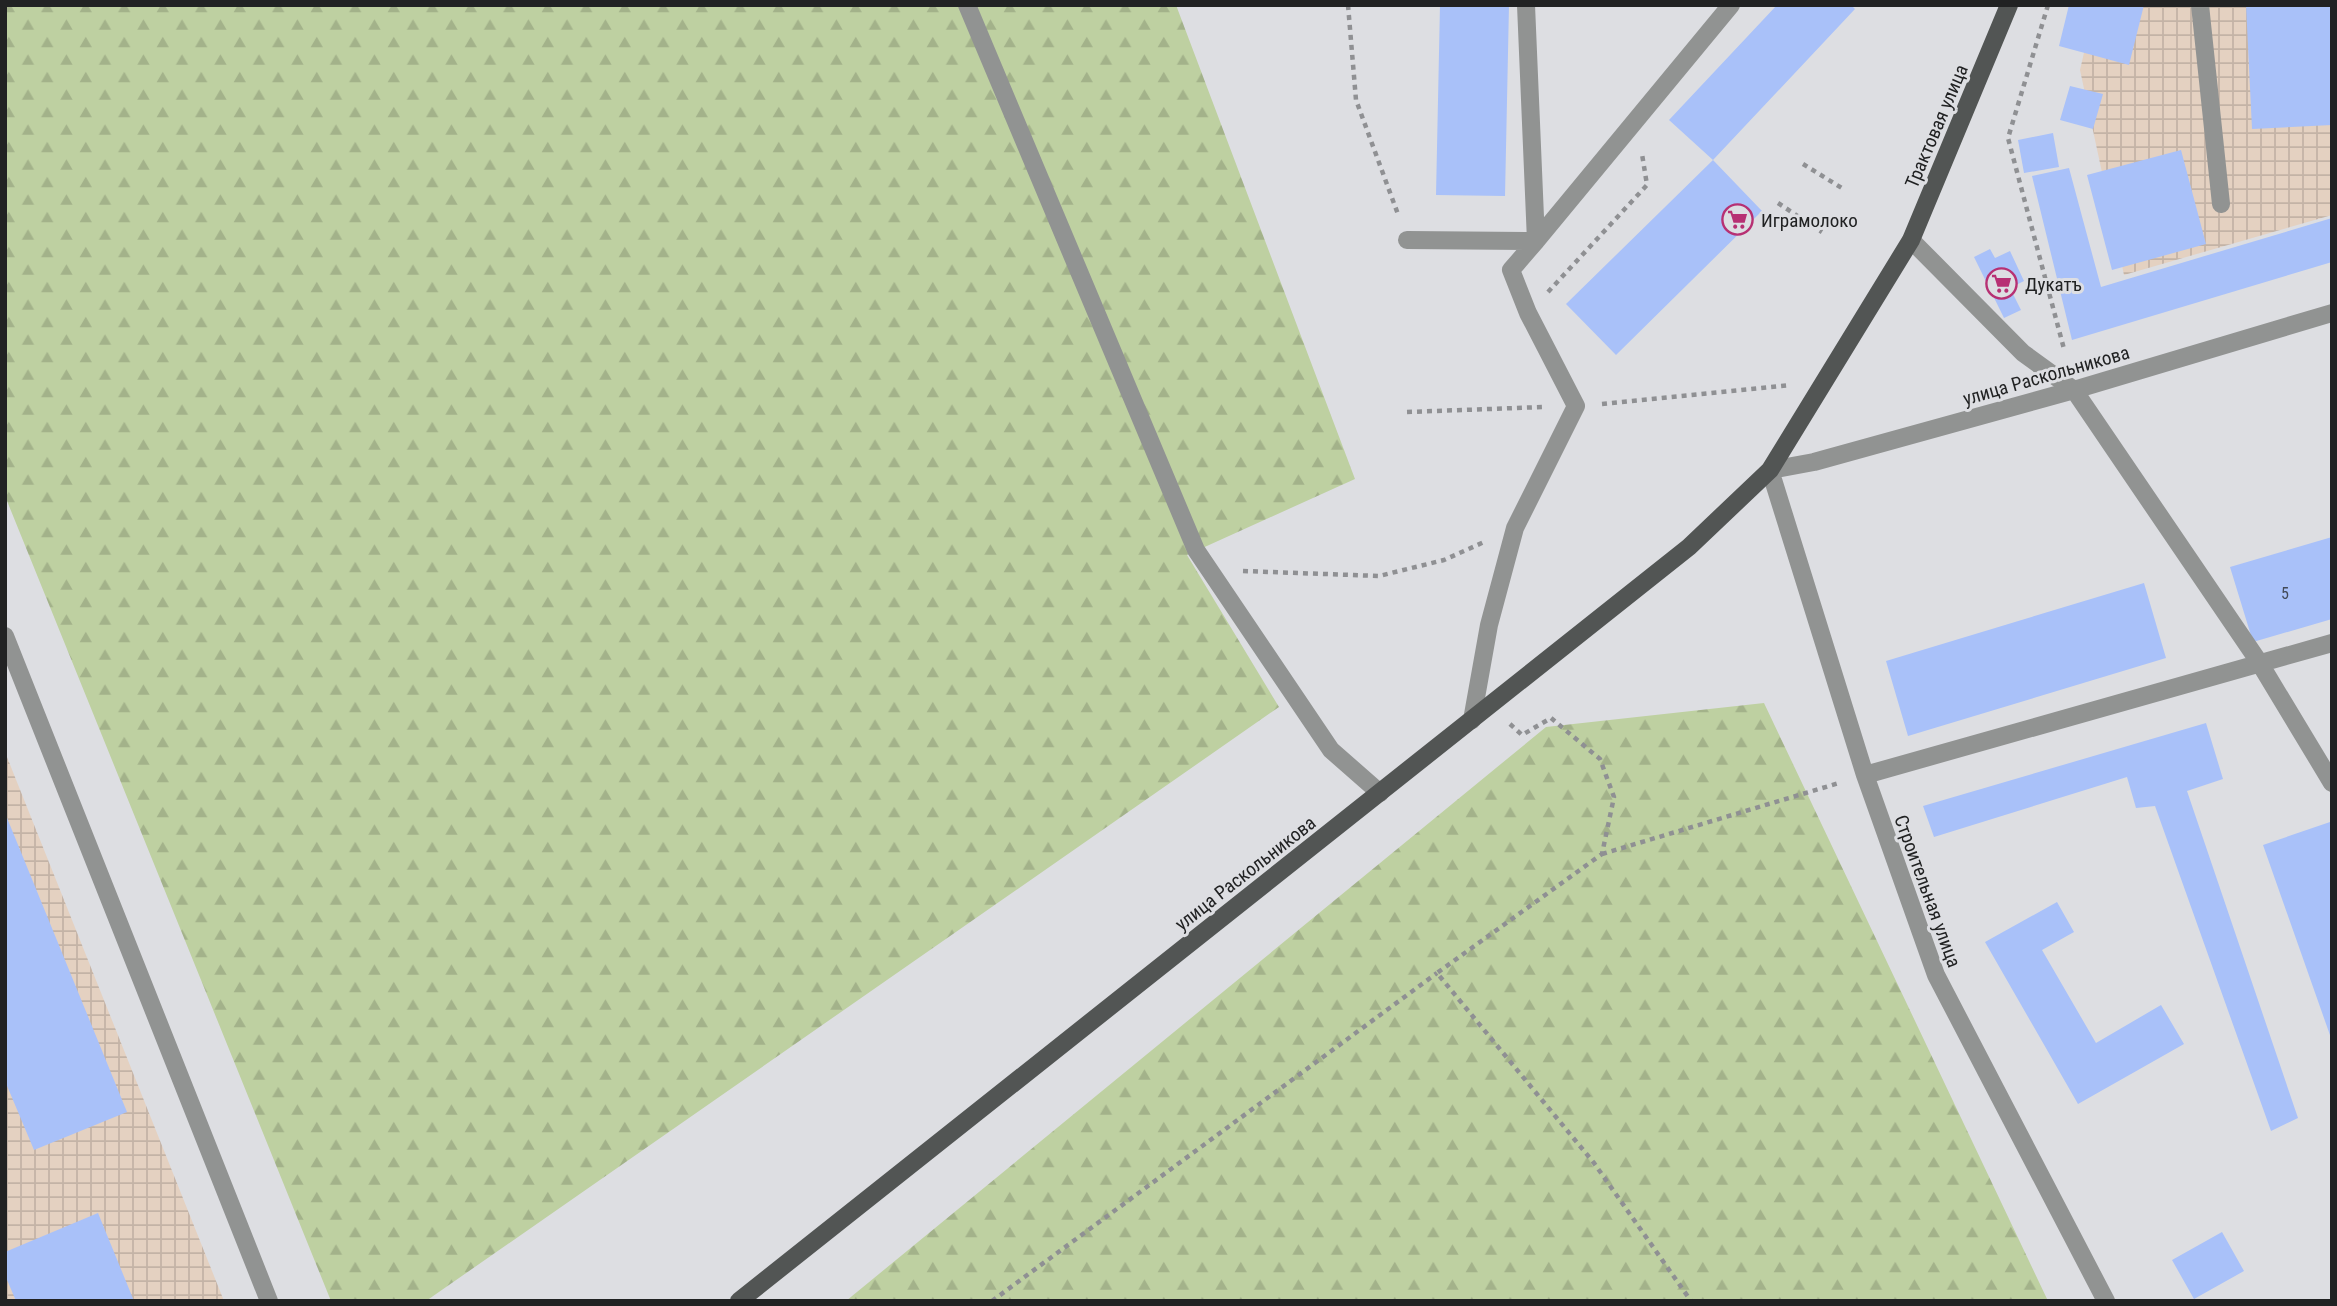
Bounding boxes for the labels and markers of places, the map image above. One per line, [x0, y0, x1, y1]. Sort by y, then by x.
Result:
supermarket icon: Играмолоко [1721, 203, 1755, 237]
place label: Играмолоко [1761, 209, 1858, 232]
supermarket icon: Дукатъ [1985, 267, 2019, 301]
place label: Дукатъ [2025, 273, 2082, 296]

